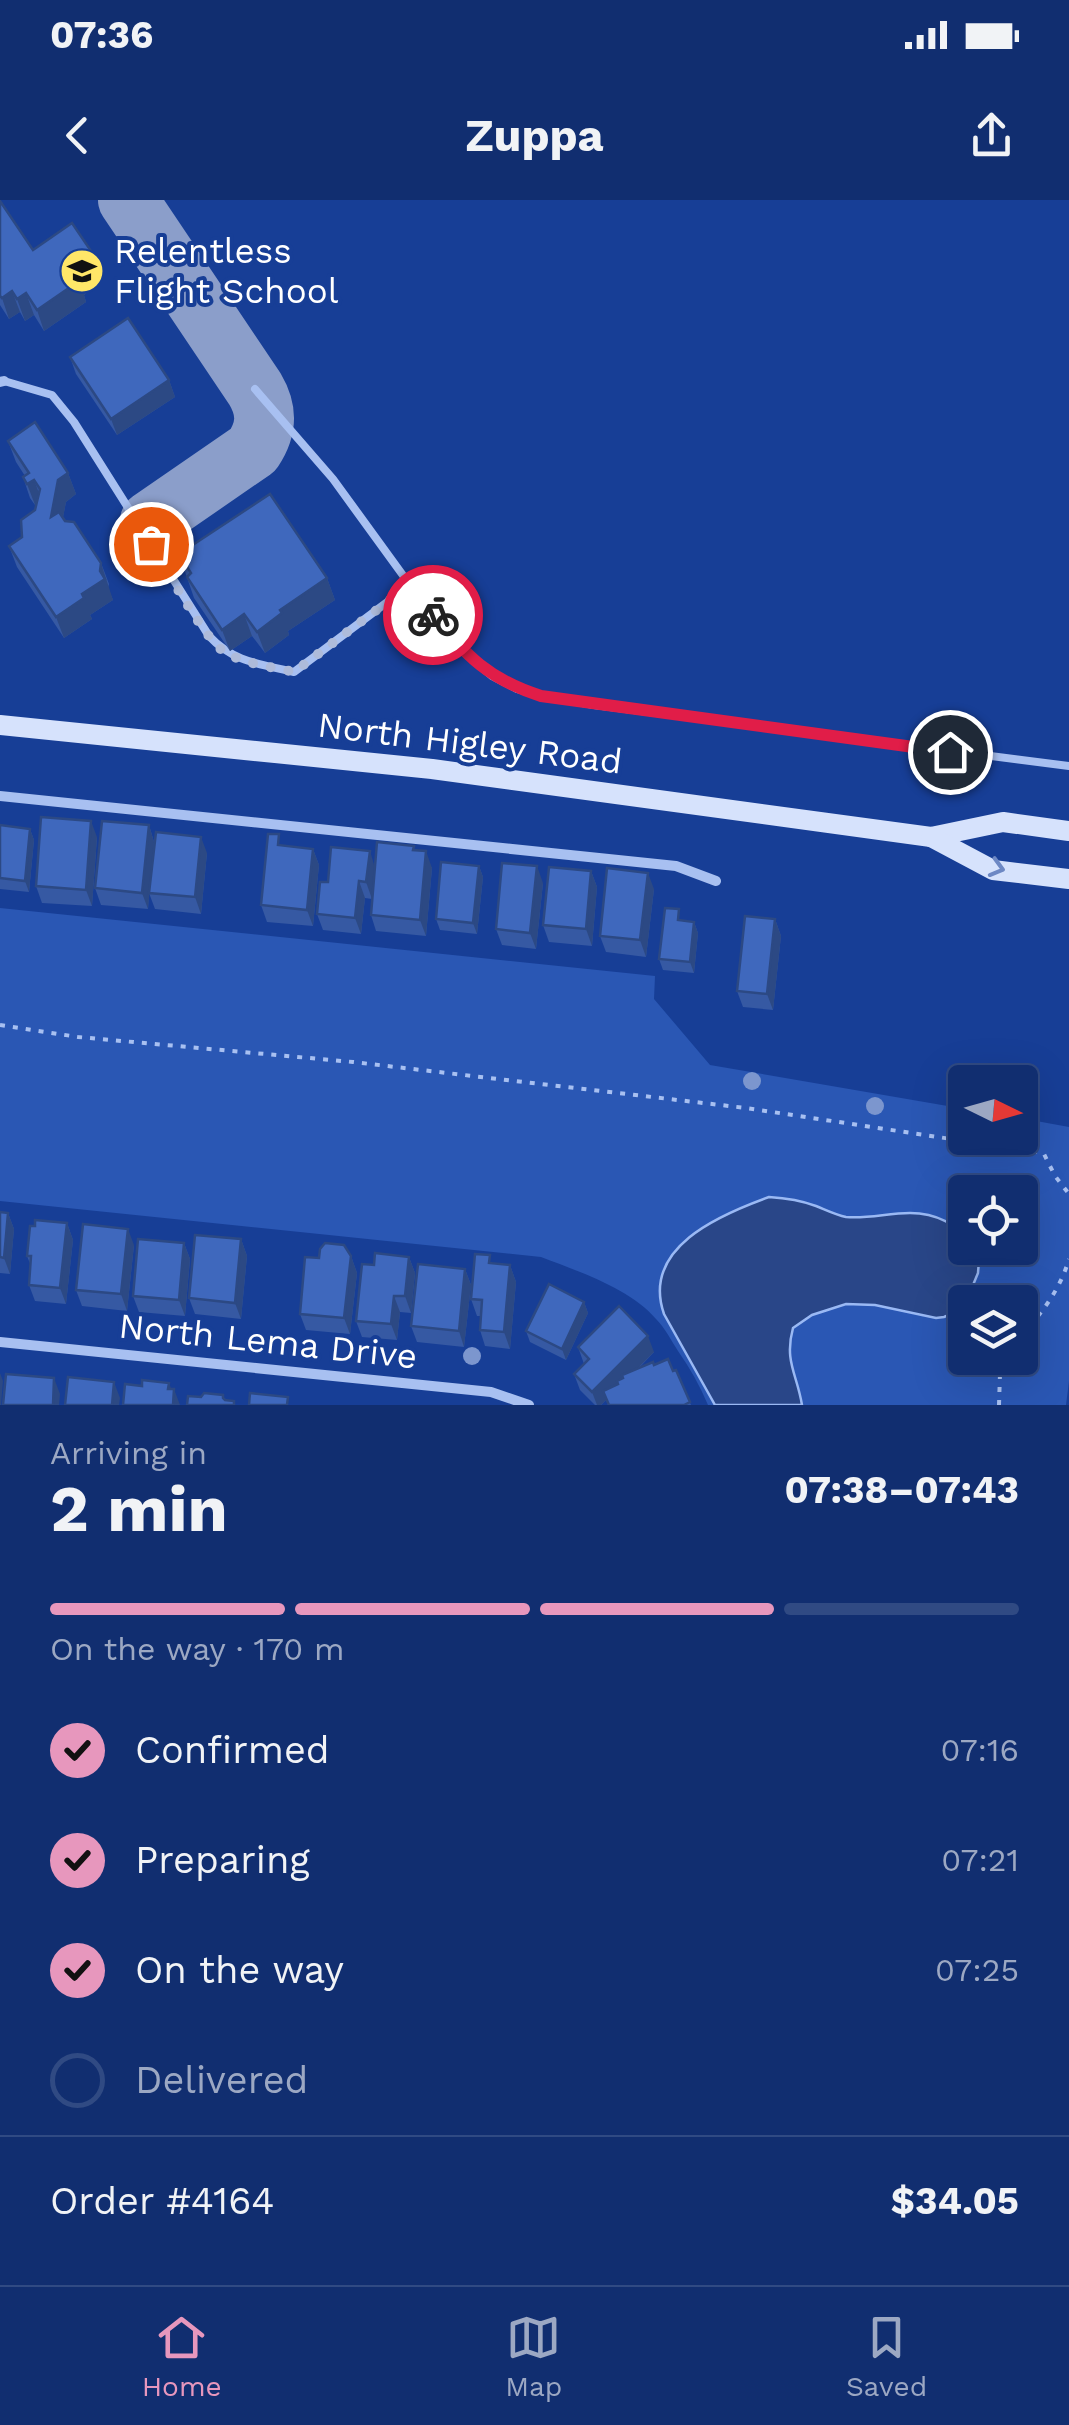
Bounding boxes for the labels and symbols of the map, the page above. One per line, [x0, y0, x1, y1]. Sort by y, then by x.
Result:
place label: Relentless Flight School [114, 230, 339, 312]
school or university icon: Relentless Flight School [59, 248, 105, 294]
pin [109, 502, 194, 587]
courier [383, 565, 483, 665]
street label: North Higley Road [316, 704, 624, 782]
pin [908, 710, 993, 795]
one-way arrow [987, 856, 1004, 877]
north arrow [948, 1065, 1038, 1155]
street label: North Lema Drive [117, 1304, 419, 1378]

